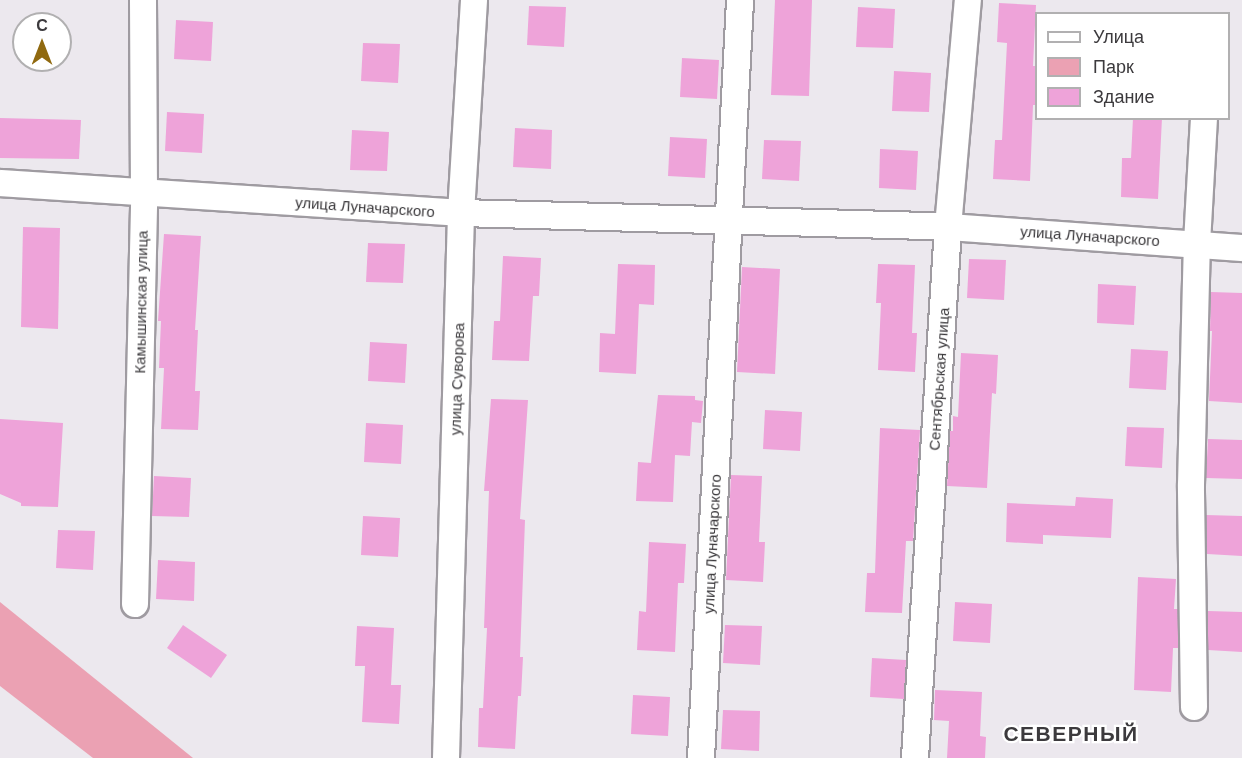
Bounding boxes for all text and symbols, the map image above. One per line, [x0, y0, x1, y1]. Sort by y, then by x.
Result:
north arrow [12, 12, 72, 72]
legend [1035, 12, 1230, 120]
text: С [36, 17, 48, 34]
text: Улица [1093, 27, 1144, 47]
text: Парк [1093, 57, 1134, 77]
text: Здание [1093, 87, 1154, 107]
street label: улица Луначарского [295, 193, 435, 221]
street label: улица Луначарского [1020, 222, 1160, 250]
street label: Камышинская улица [131, 230, 151, 374]
street label: Сентябрьская улица [925, 307, 953, 451]
street label: улица Суворова [446, 322, 468, 436]
street label: улица Луначарского [699, 474, 725, 614]
district label: СЕВЕРНЫЙ [1003, 721, 1139, 747]

